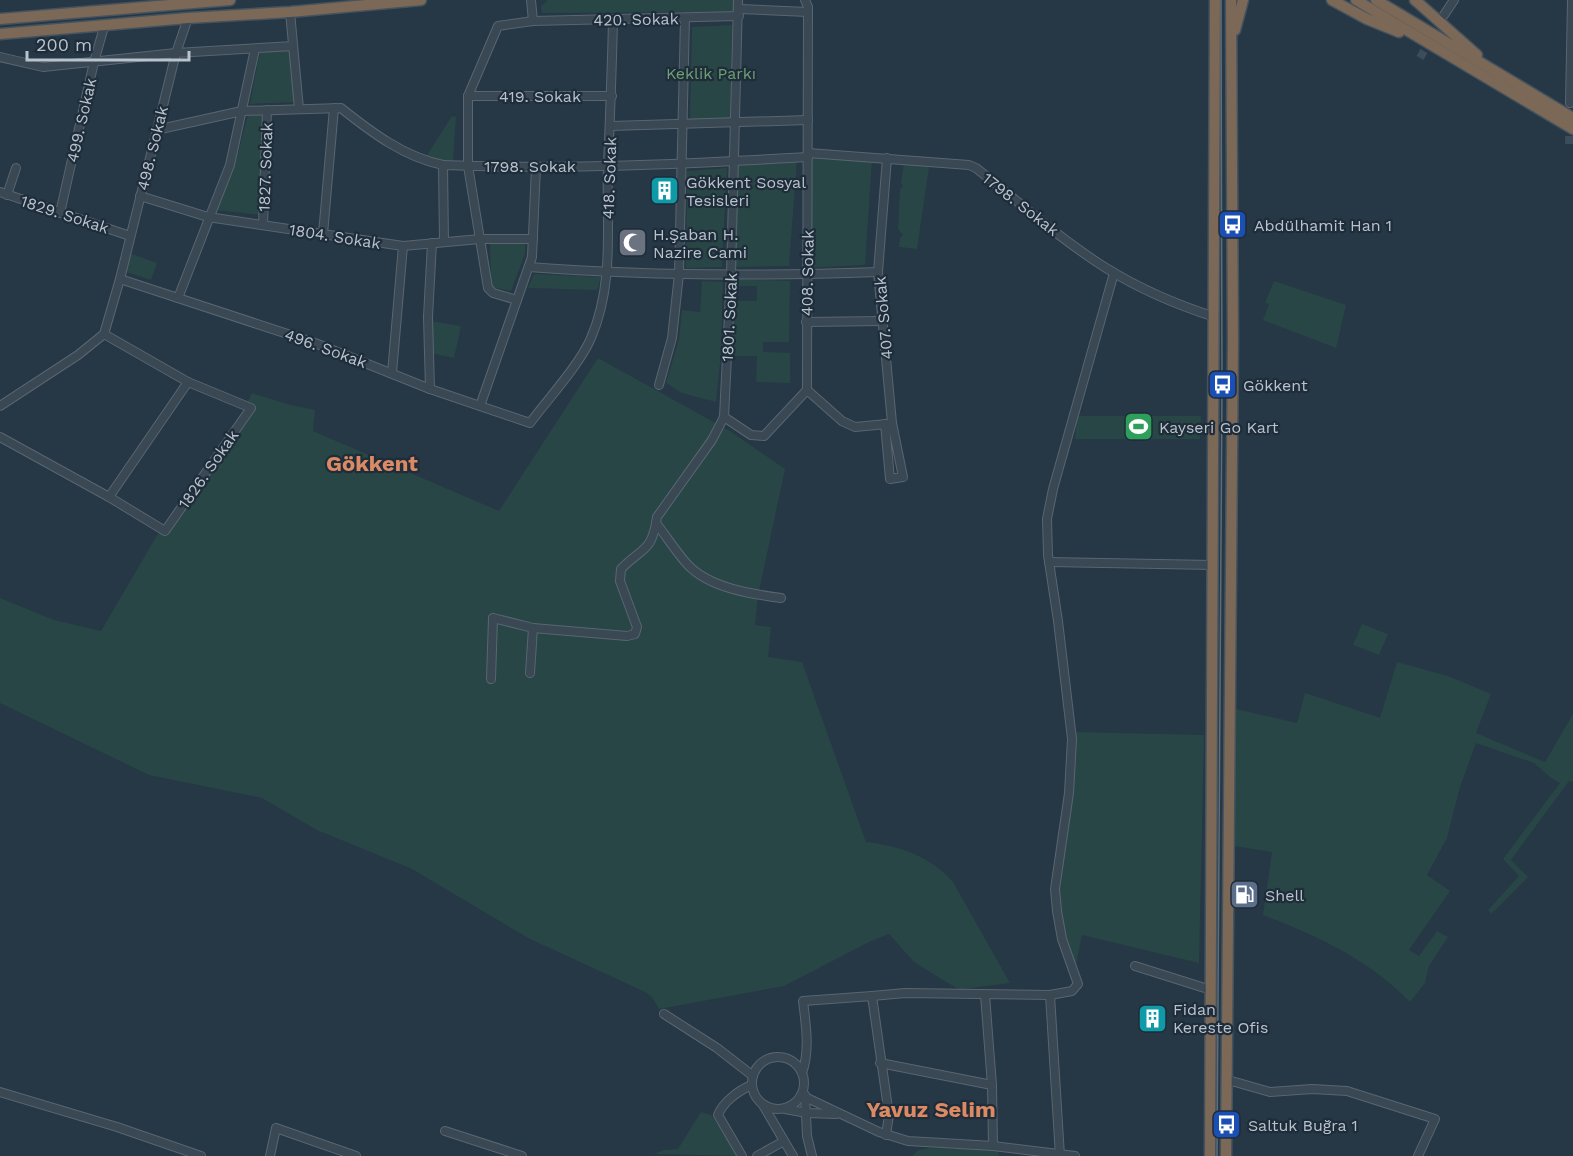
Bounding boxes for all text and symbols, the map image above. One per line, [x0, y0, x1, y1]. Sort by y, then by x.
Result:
street label: 420. Sokak [593, 9, 679, 30]
scale bar [27, 24, 189, 62]
text: 200 m [36, 34, 92, 55]
park label: Keklik Parkı [666, 64, 756, 83]
street label: 499. Sokak [63, 76, 100, 164]
street label: 419. Sokak [499, 87, 581, 106]
street label: 498. Sokak [133, 104, 172, 192]
street label: 1827. Sokak [254, 122, 277, 212]
street label: 418. Sokak [599, 137, 620, 219]
street label: 1798. Sokak [484, 157, 576, 176]
street label: 1798. Sokak [979, 169, 1063, 240]
place label: Gökkent Sosyal Tesisleri [686, 173, 806, 210]
building icon: Gökkent Sosyal Tesisleri [649, 175, 681, 207]
street label: 1829. Sokak [18, 191, 111, 238]
bus stop icon: Abdülhamit Han 1 [1217, 209, 1249, 241]
place label: Abdülhamit Han 1 [1254, 216, 1392, 235]
street label: 1804. Sokak [288, 220, 382, 253]
place label: H.Şaban H. Nazire Cami [653, 225, 747, 262]
mosque icon: H.Şaban H. Nazire Cami [616, 227, 648, 259]
street label: 408. Sokak [797, 230, 818, 316]
street label: 1801. Sokak [718, 272, 741, 362]
street label: 407. Sokak [870, 276, 897, 360]
street label: 496. Sokak [282, 325, 369, 372]
bus stop icon: Gökkent [1206, 369, 1238, 401]
place label: Gökkent [1243, 376, 1308, 395]
sports icon: Kayseri Go Kart [1122, 411, 1154, 443]
place label: Kayseri Go Kart [1159, 418, 1279, 437]
street label: 1826. Sokak [174, 426, 243, 512]
district label: Gökkent [326, 451, 418, 476]
fuel station icon: Shell [1228, 879, 1260, 911]
place label: Shell [1265, 886, 1304, 905]
place label: Fidan Kereste Ofis [1173, 1000, 1268, 1037]
building icon: Fidan Kereste Ofis [1136, 1002, 1168, 1034]
district label: Yavuz Selim [866, 1097, 996, 1122]
bus stop icon: Saltuk Buğra 1 [1211, 1109, 1243, 1141]
place label: Saltuk Buğra 1 [1248, 1116, 1358, 1135]

